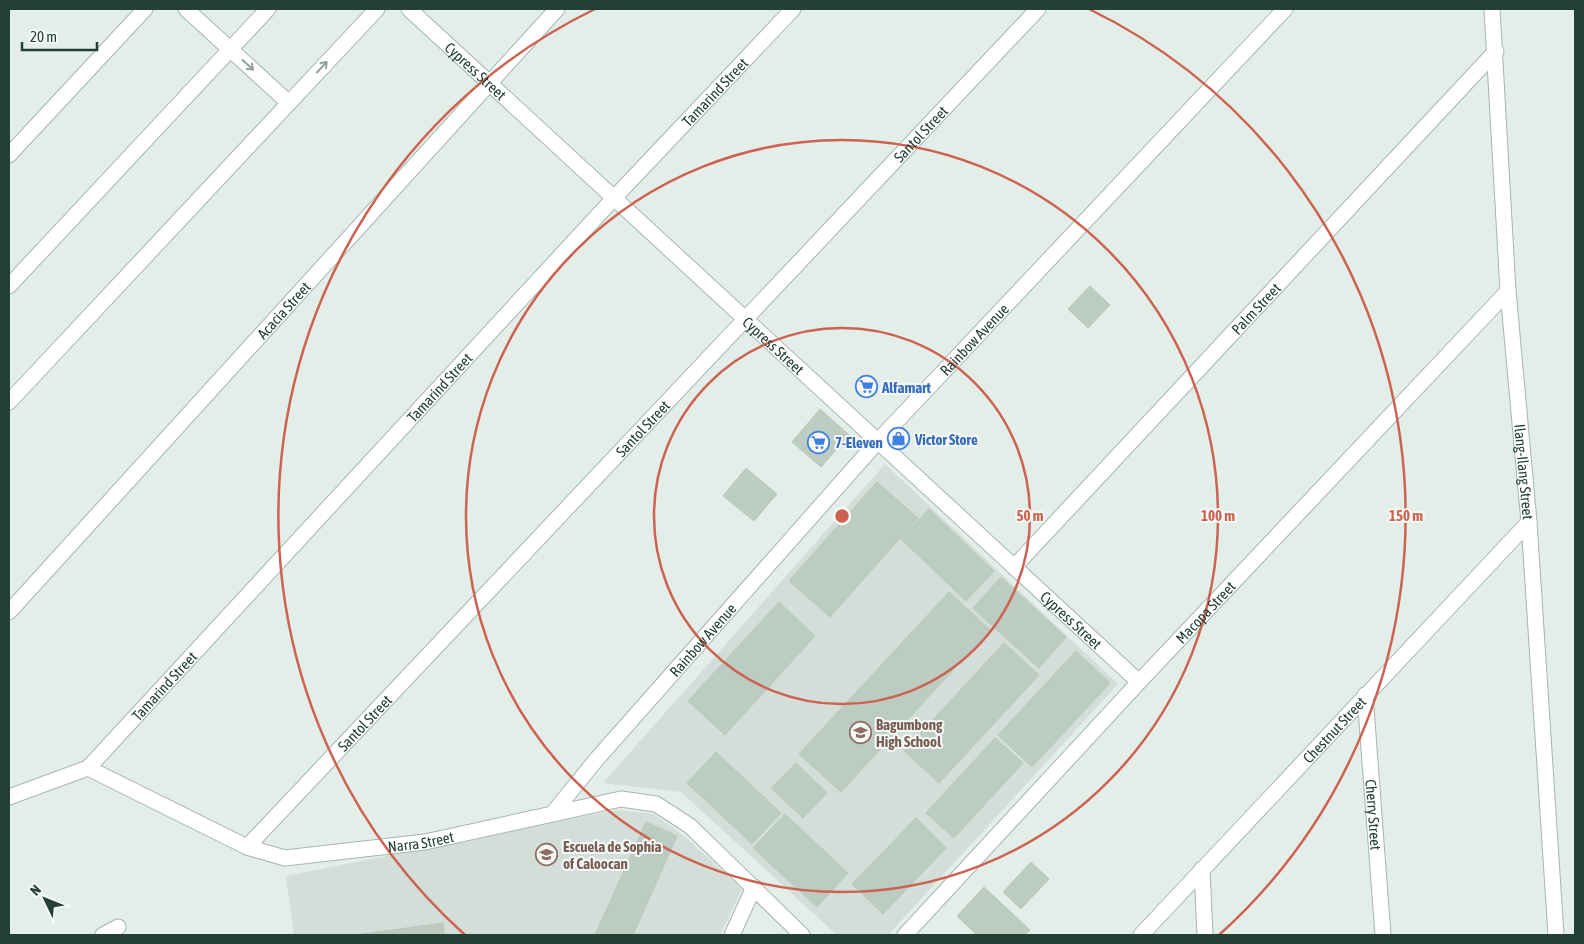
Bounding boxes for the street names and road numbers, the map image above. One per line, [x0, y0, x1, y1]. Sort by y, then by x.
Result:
street label: Cypress Street [442, 38, 510, 103]
street label: Tamarind Street [678, 54, 751, 129]
street label: Santol Street [890, 102, 951, 165]
street label: Acacia Street [253, 278, 314, 342]
street label: Palm Street [1228, 279, 1284, 337]
street label: Rainbow Avenue [936, 300, 1012, 378]
street label: Cypress Street [740, 313, 808, 378]
street label: Tamarind Street [403, 349, 475, 425]
street label: Santol Street [612, 397, 673, 460]
street label: Ilang-Ilang Street [1512, 423, 1537, 520]
street label: Macopa Street [1172, 577, 1238, 646]
street label: Cypress Street [1037, 587, 1105, 652]
street label: Rainbow Avenue [666, 599, 739, 680]
street label: Tamarind Street [128, 648, 200, 724]
street label: Santol Street [334, 691, 395, 754]
street label: Chestnut Street [1299, 693, 1369, 766]
street label: Cherry Street [1363, 779, 1385, 851]
street label: Narra Street [387, 827, 455, 855]

